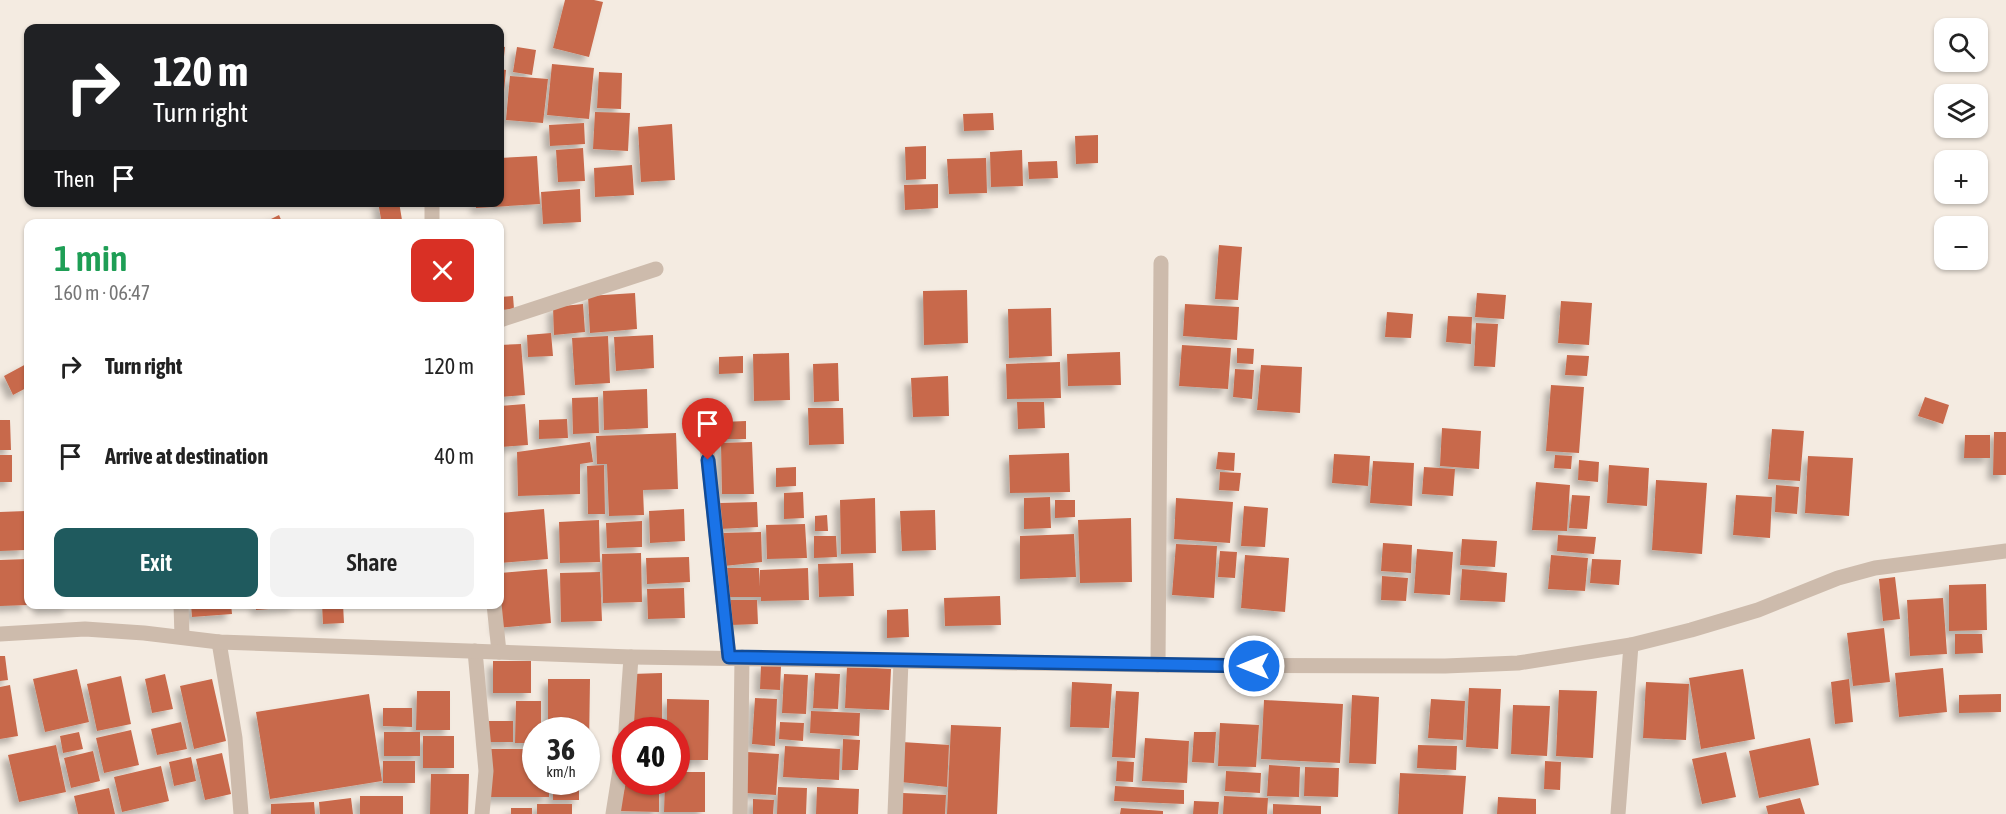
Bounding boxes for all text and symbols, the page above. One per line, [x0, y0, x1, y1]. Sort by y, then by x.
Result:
map controls [1934, 18, 1988, 270]
button: search [1934, 18, 1988, 72]
text: 120 m [153, 47, 248, 95]
icon: right [54, 48, 132, 126]
button: layers [1934, 84, 1988, 138]
text: Turn right [153, 97, 248, 128]
button: + [1934, 150, 1988, 204]
icon: arrive [107, 162, 140, 195]
text: Then [54, 166, 95, 192]
button: − [1934, 216, 1988, 270]
text: 1 min [54, 237, 128, 279]
button: close [411, 239, 474, 302]
text: 160 m · 06:47 [54, 281, 150, 304]
icon: right [54, 350, 87, 383]
text: Turn right [105, 353, 182, 379]
text: 120 m [424, 353, 474, 379]
pin [682, 398, 733, 460]
icon: arrive [691, 407, 724, 440]
icon: arrive [54, 440, 87, 473]
text: Arrive at destination [105, 443, 268, 469]
text: 40 m [434, 443, 474, 469]
button: Exit [54, 528, 258, 597]
button: Share [270, 528, 474, 597]
position arrow [1222, 634, 1286, 698]
speed limit sign: 40 [612, 717, 690, 795]
text: 36 [547, 732, 575, 766]
text: km/h [546, 763, 576, 780]

